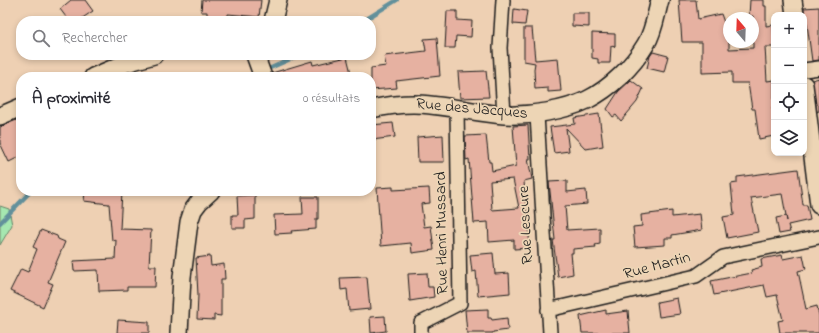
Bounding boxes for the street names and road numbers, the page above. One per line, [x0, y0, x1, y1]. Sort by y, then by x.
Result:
street label: Rue des Jacques [415, 92, 529, 126]
street label: Rue Henri Mussard [429, 171, 455, 295]
street label: Rue Lescure [512, 184, 540, 265]
street label: Rue Martin [621, 246, 693, 286]

